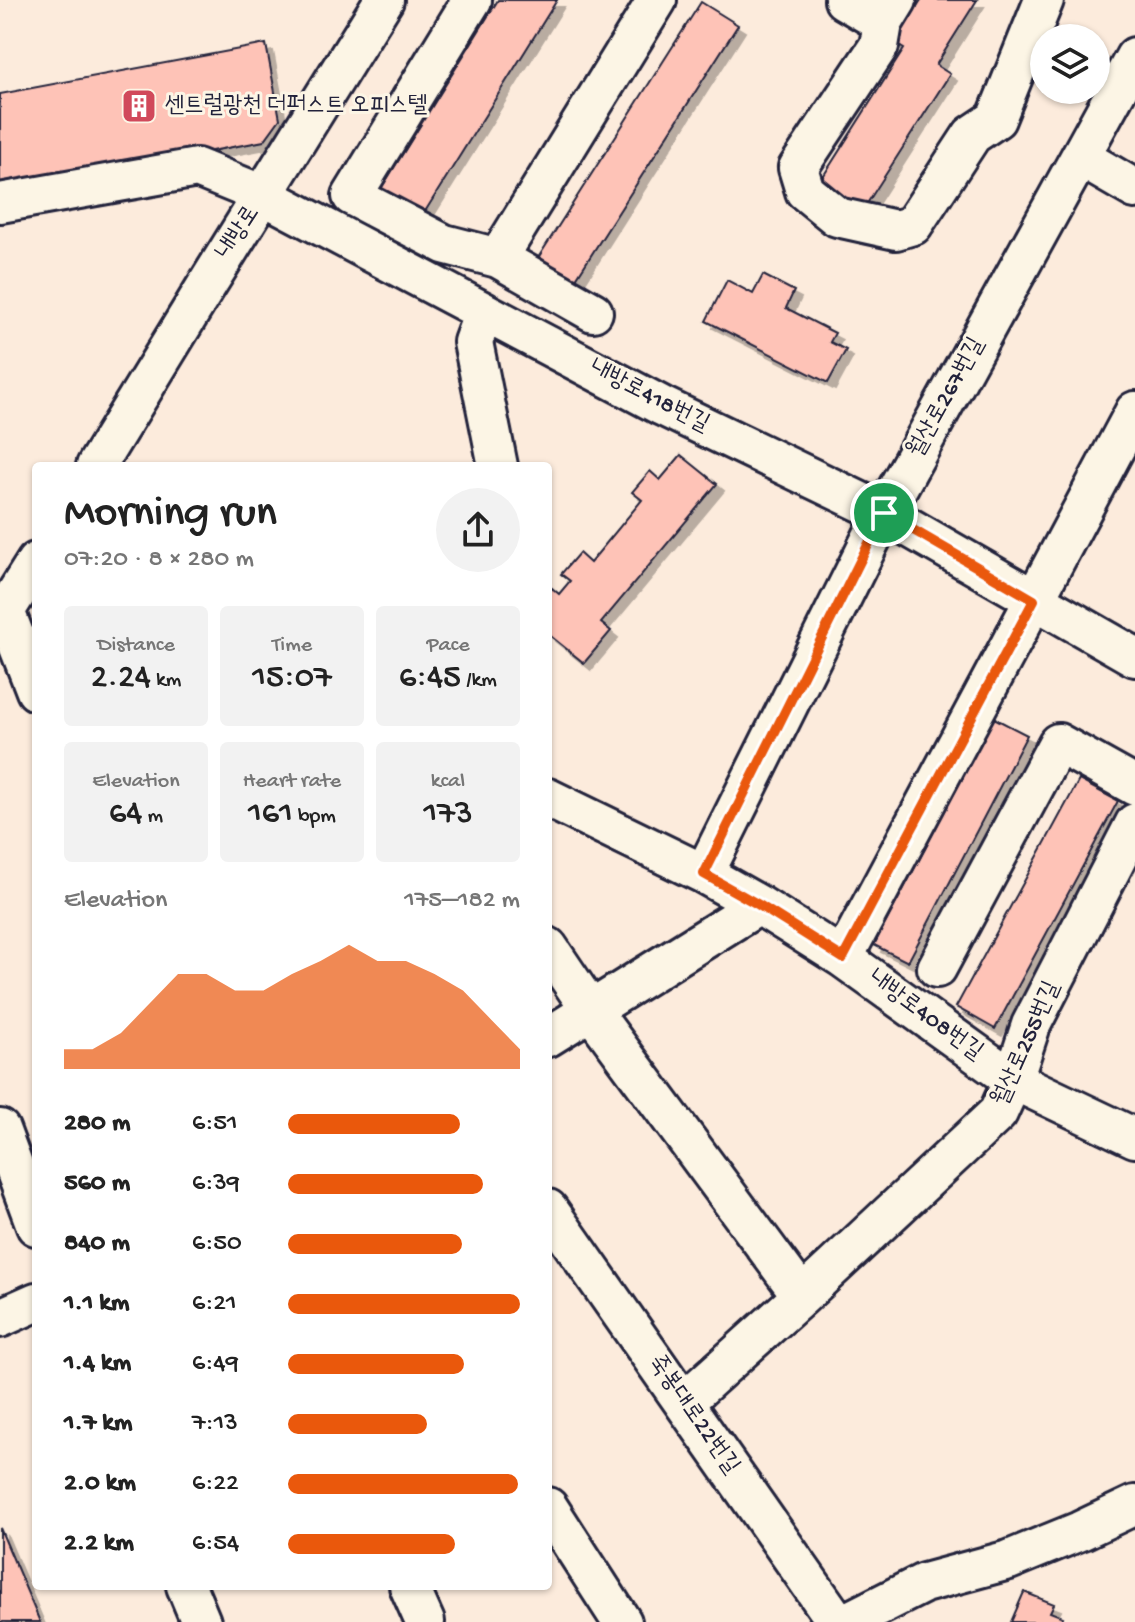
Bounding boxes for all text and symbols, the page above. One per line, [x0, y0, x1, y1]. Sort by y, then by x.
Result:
map controls [1030, 24, 1110, 104]
button: layers [1030, 24, 1110, 104]
building icon: 센트럴광천 더퍼스트 오피스텔 [120, 87, 158, 125]
place label: 센트럴광천 더퍼스트 오피스텔 [165, 92, 427, 121]
street label: 내방로 [211, 201, 267, 265]
street label: 월산로267번길 [902, 333, 992, 463]
street label: 내방로418번길 [584, 354, 714, 440]
pin [850, 479, 918, 547]
button: share [436, 488, 520, 572]
text: Morning run [64, 489, 277, 541]
icon: arrive [862, 491, 906, 535]
text: 07:20 · 8 × 280 m [64, 545, 254, 576]
text: Distance [97, 633, 175, 659]
text: Time [272, 633, 312, 659]
text: Pace [426, 633, 470, 659]
text: 2.24 [91, 659, 151, 699]
text: 15:07 [252, 659, 332, 699]
text: 6:45 [399, 659, 461, 699]
text: km [151, 668, 181, 694]
text: /km [461, 668, 497, 694]
text: Elevation [92, 769, 180, 795]
text: Heart rate [243, 769, 341, 795]
text: kcal [431, 769, 465, 795]
text: 64 [109, 795, 142, 835]
text: 161 [248, 795, 293, 835]
text: 173 [423, 795, 473, 835]
text: m [142, 804, 163, 830]
text: bpm [293, 804, 336, 830]
text: Elevation [64, 886, 167, 917]
text: 175–182 m [404, 886, 520, 917]
street label: 내방로408번길 [862, 965, 988, 1067]
street label: 월산로255번길 [987, 977, 1067, 1111]
text: 280 m [64, 1109, 130, 1140]
text: 6:51 [192, 1109, 238, 1140]
text: 560 m [64, 1169, 130, 1200]
text: 6:39 [192, 1169, 240, 1200]
text: 840 m [64, 1229, 130, 1260]
text: 6:50 [192, 1229, 242, 1260]
text: 1.1 km [64, 1289, 129, 1320]
text: 6:21 [192, 1289, 237, 1320]
text: 1.4 km [64, 1349, 131, 1380]
text: 6:49 [192, 1349, 239, 1380]
street label: 죽봉대로22번길 [641, 1350, 745, 1480]
text: 1.7 km [64, 1409, 132, 1440]
text: 7:13 [192, 1409, 238, 1440]
text: 2.0 km [64, 1469, 136, 1500]
text: 6:22 [192, 1469, 239, 1500]
text: 2.2 km [64, 1529, 134, 1560]
text: 6:54 [192, 1529, 239, 1560]

